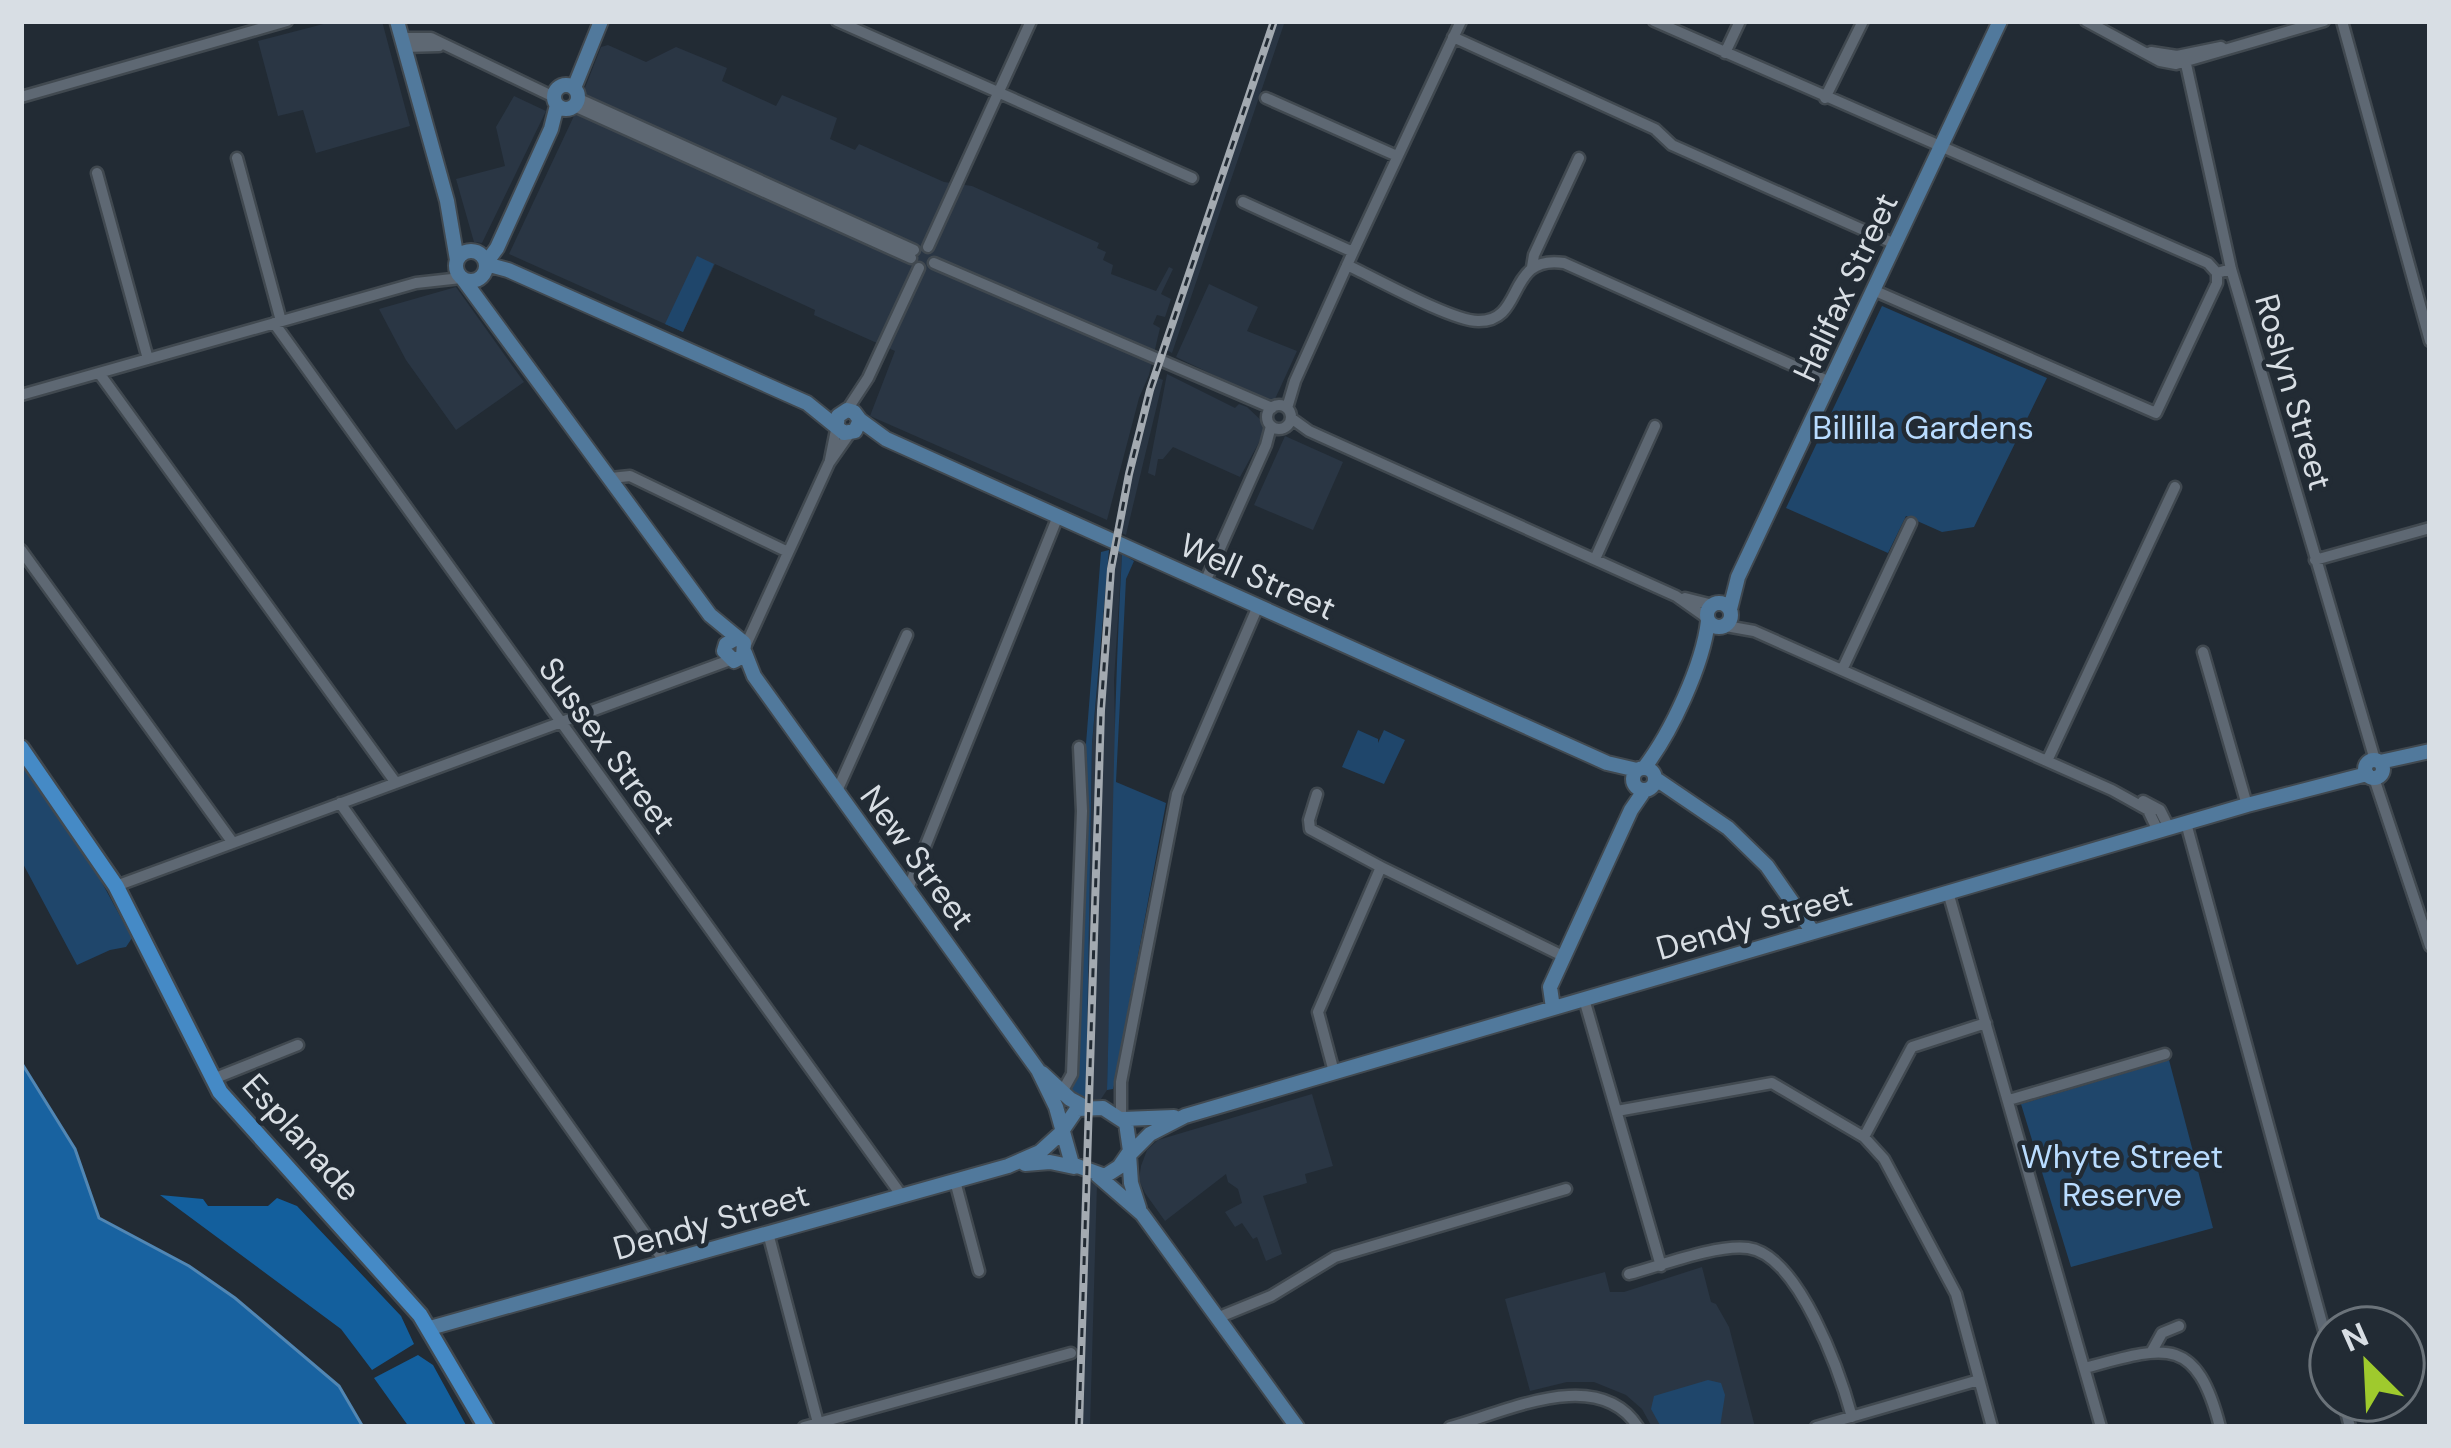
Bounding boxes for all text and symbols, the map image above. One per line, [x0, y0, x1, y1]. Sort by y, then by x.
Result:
street label: Halifax Street [1783, 186, 1908, 388]
street label: Roslyn Street [2245, 289, 2342, 495]
park label: Billilla Gardens [1812, 406, 2034, 449]
street label: Well Street [1173, 523, 1342, 630]
street label: Sussex Street [529, 649, 686, 842]
street label: New Street [851, 777, 984, 938]
street label: Dendy Street [1651, 873, 1857, 970]
street label: Esplanade [233, 1064, 370, 1210]
park label: Whyte Street Reserve [2021, 1135, 2223, 1216]
street label: Dendy Street [608, 1173, 814, 1270]
north arrow [2307, 1304, 2427, 1424]
text: N [2335, 1313, 2375, 1362]

